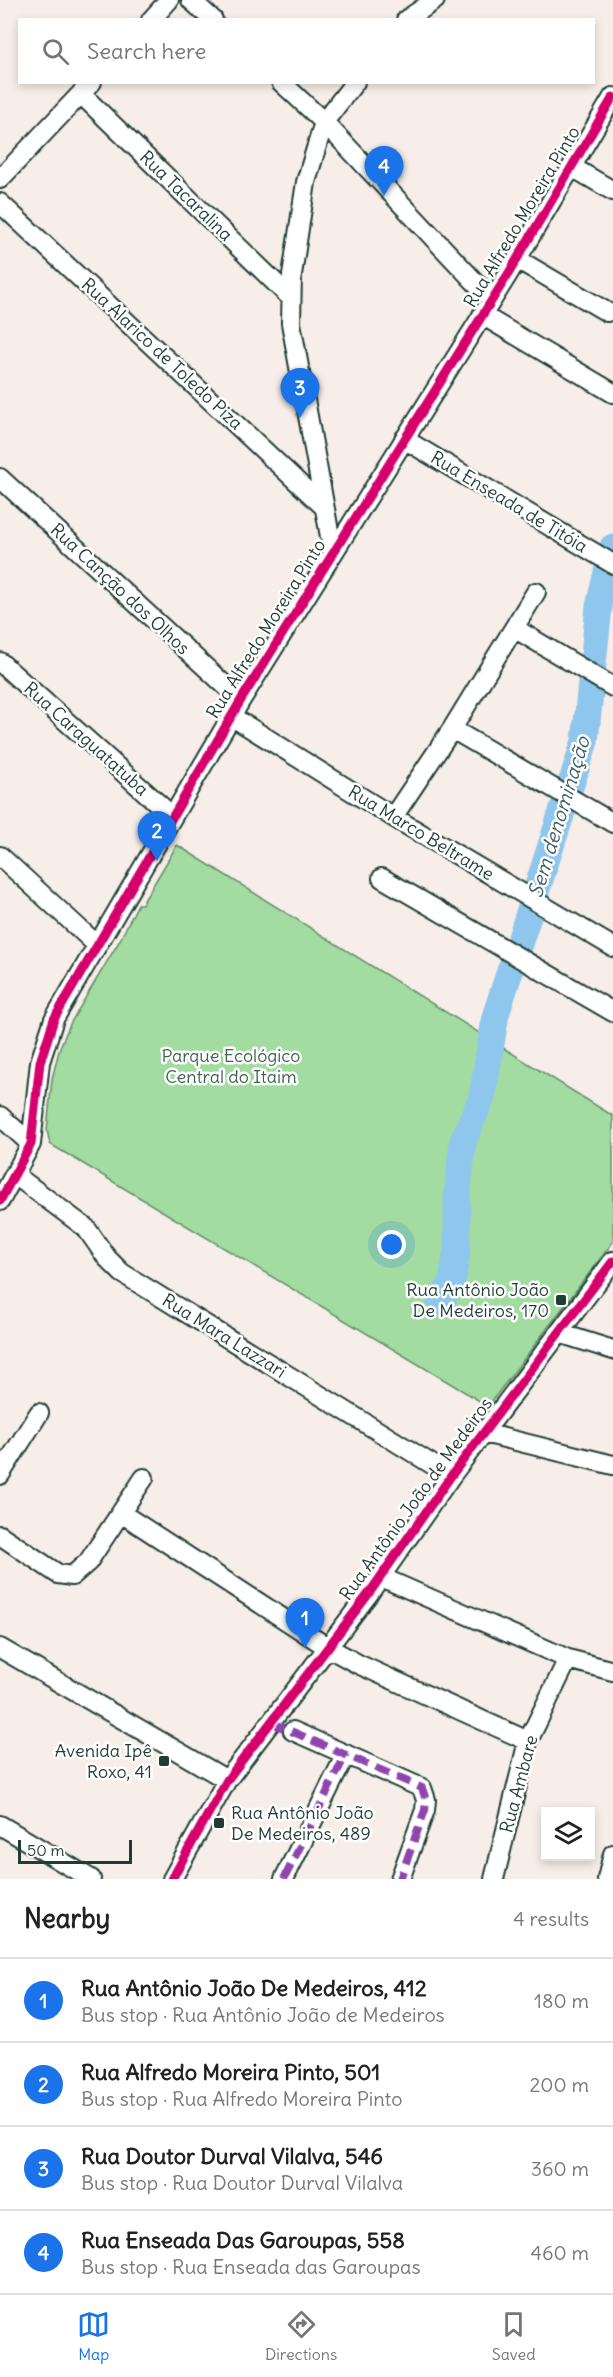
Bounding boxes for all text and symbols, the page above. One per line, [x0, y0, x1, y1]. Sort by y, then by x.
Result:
search box [18, 18, 595, 84]
icon: search [39, 35, 72, 68]
text: Search here [87, 37, 206, 65]
street label: Rua Alfredo Moreira Pinto [458, 122, 585, 312]
street label: Rua Tacaralina [135, 146, 238, 246]
pin: 4 [364, 146, 404, 196]
street label: Rua Alarico de Toledo Piza [77, 273, 248, 434]
pin: 3 [280, 368, 320, 418]
street label: Rua Enseada de Titóia [427, 446, 592, 558]
street label: Rua Canção dos Olhos [46, 518, 195, 659]
street label: Rua Alfredo Moreira Pinto [201, 535, 330, 723]
street label: Rua Caraguatatuba [19, 677, 153, 801]
water label: Sem denominação [522, 732, 595, 900]
street label: Rua Marco Beltrame [344, 780, 498, 885]
pin: 2 [138, 812, 176, 861]
park label: Parque Ecológico Central do Itaim [162, 1044, 300, 1088]
your location [377, 1230, 406, 1259]
place label: Rua Antônio João De Medeiros, 170 [406, 1278, 549, 1322]
street label: Rua Mara Lazzari [158, 1288, 290, 1383]
marker: Rua Antônio João De Medeiros, 170 [554, 1293, 568, 1307]
street label: Rua Antônio João de Medeiros [334, 1393, 497, 1605]
pin: 1 [286, 1598, 324, 1648]
street label: Rua Ambare [494, 1732, 543, 1835]
place label: Avenida Ipê Roxo, 41 [55, 1739, 152, 1783]
marker: Avenida Ipê Roxo, 41 [157, 1754, 171, 1768]
place label: Rua Antônio João De Medeiros, 489 [231, 1801, 374, 1845]
map controls [541, 1807, 595, 1861]
button: layers [541, 1807, 595, 1861]
marker: Rua Antônio João De Medeiros, 489 [212, 1816, 226, 1830]
scale bar [18, 1837, 132, 1864]
text: 50 m [27, 1840, 65, 1860]
text: Nearby [24, 1902, 110, 1935]
text: 4 results [513, 1906, 589, 1931]
text: Rua Antônio João De Medeiros, 412 [81, 1974, 427, 2002]
text: 1 [40, 1988, 47, 2013]
text: 180 m [534, 1988, 589, 2013]
text: Bus stop · Rua Antônio João de Medeiros [81, 2002, 445, 2027]
text: Rua Alfredo Moreira Pinto, 501 [81, 2058, 380, 2086]
text: 2 [38, 2072, 49, 2097]
text: 200 m [529, 2072, 589, 2097]
text: Bus stop · Rua Alfredo Moreira Pinto [81, 2086, 403, 2111]
text: Rua Doutor Durval Vilalva, 546 [81, 2142, 383, 2170]
text: 3 [38, 2156, 49, 2181]
text: 360 m [531, 2156, 589, 2181]
text: Bus stop · Rua Doutor Durval Vilalva [81, 2170, 403, 2195]
text: Rua Enseada Das Garoupas, 558 [81, 2226, 405, 2254]
text: 4 [38, 2240, 49, 2265]
text: 460 m [530, 2240, 589, 2265]
text: Bus stop · Rua Enseada das Garoupas [81, 2254, 421, 2279]
tab: Map [77, 2308, 110, 2364]
tab: Directions [265, 2308, 337, 2364]
tab: Saved [492, 2308, 536, 2364]

